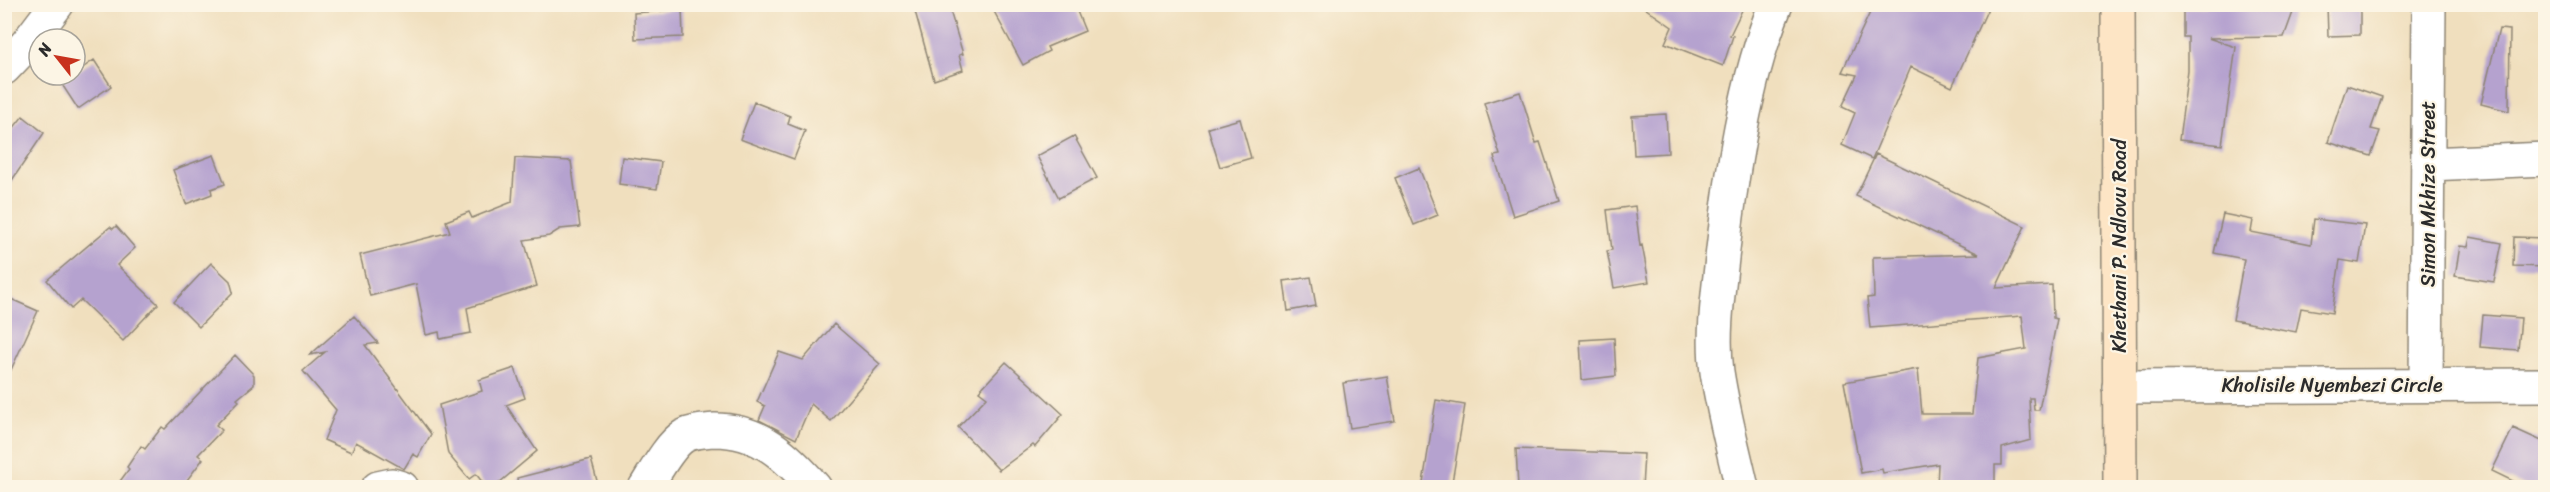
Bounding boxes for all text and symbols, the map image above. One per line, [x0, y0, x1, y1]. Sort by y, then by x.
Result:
north arrow [27, 27, 87, 87]
text: N [29, 37, 60, 63]
street label: Simon Mkhize Street [2411, 101, 2446, 287]
street label: Khethani P. Ndlovu Road [2102, 138, 2137, 353]
street label: Kholisile Nyembezi Circle [2221, 368, 2443, 403]

